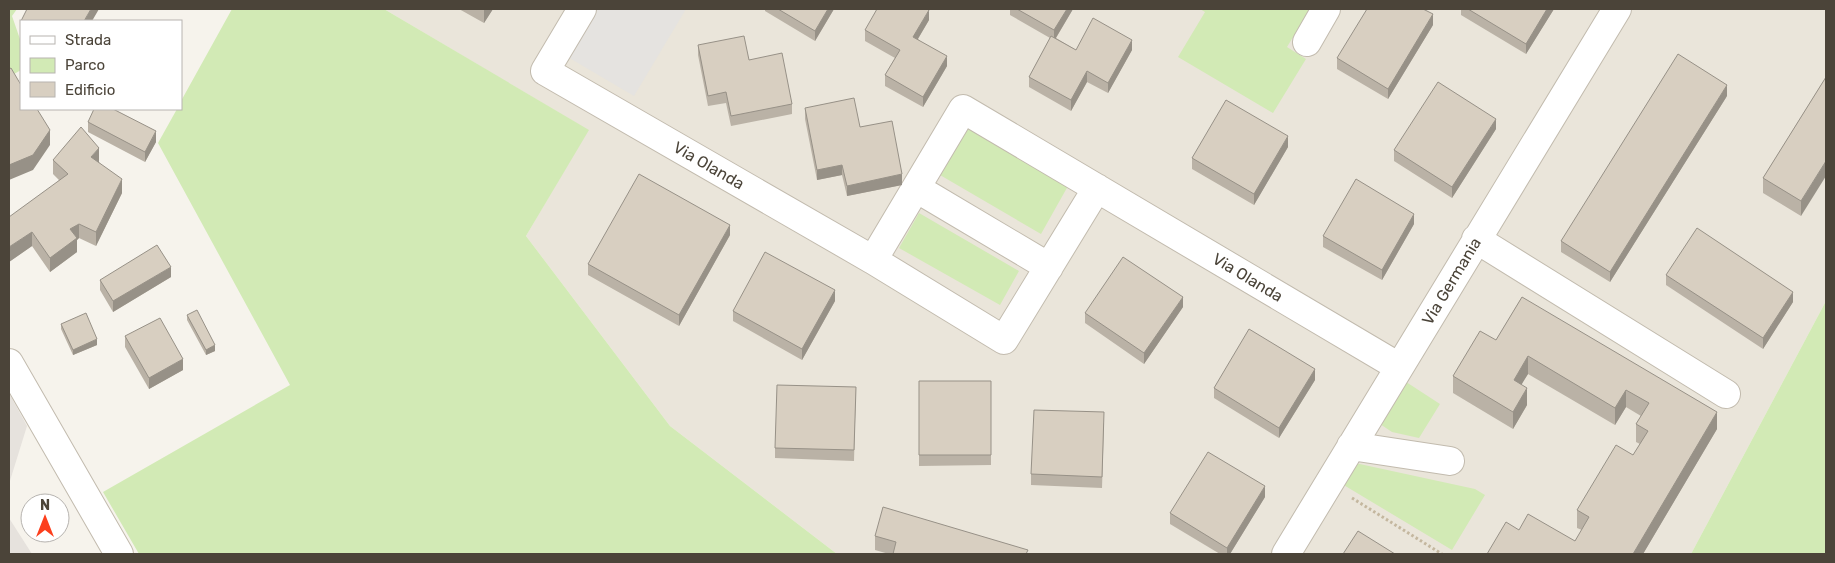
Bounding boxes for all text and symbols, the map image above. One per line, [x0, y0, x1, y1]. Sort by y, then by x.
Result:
legend [20, 20, 182, 110]
text: Strada [65, 31, 111, 49]
text: Parco [65, 56, 105, 74]
text: Edificio [65, 81, 115, 99]
street label: Via Olanda [670, 138, 748, 193]
street label: Via Germania [1418, 234, 1485, 328]
street label: Via Olanda [1209, 249, 1286, 306]
north arrow [20, 493, 70, 543]
text: N [40, 497, 50, 514]

